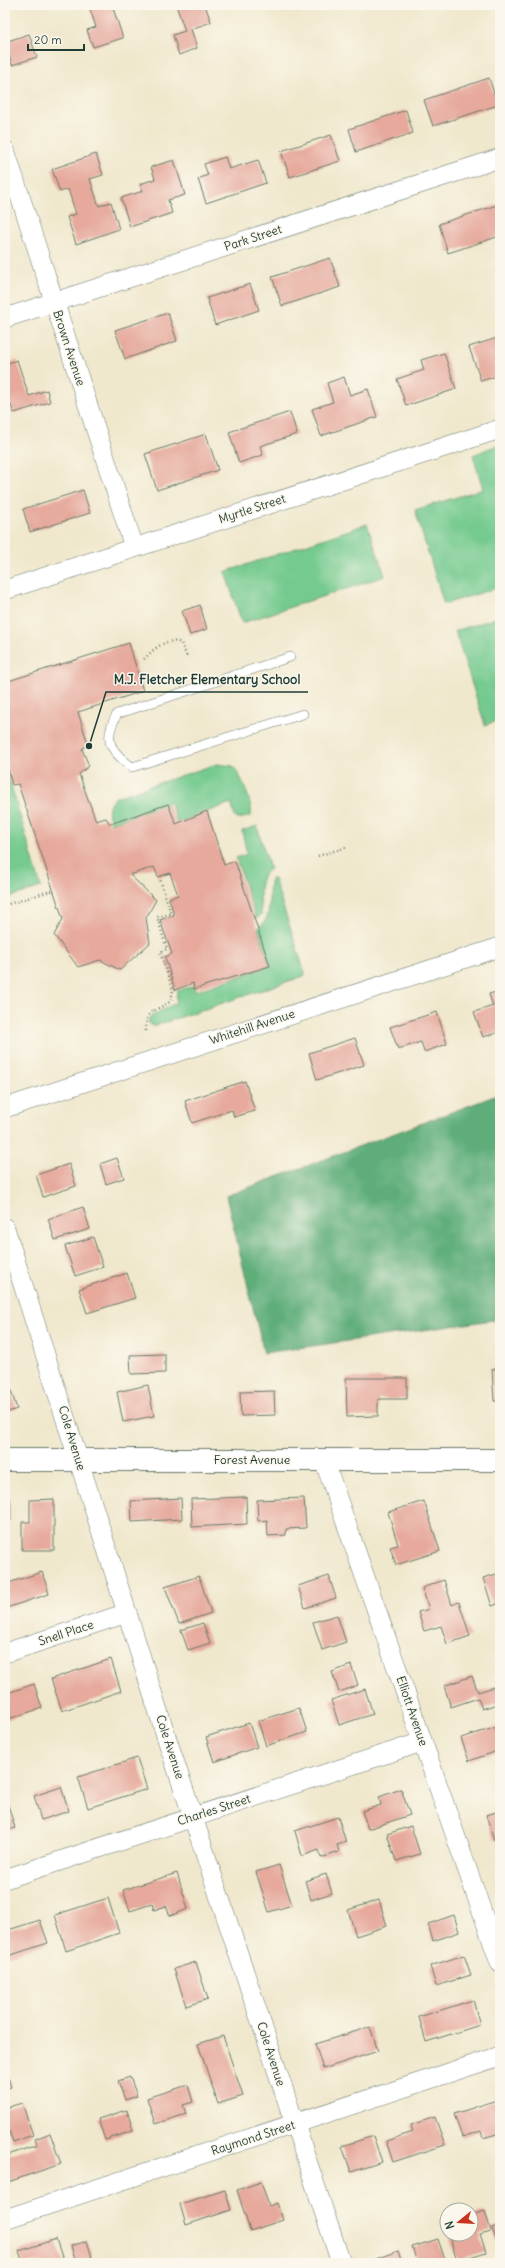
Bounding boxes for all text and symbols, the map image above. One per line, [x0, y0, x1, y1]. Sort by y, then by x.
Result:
scale bar [28, 26, 84, 52]
text: 20 m [34, 32, 62, 47]
street label: Park Street [222, 221, 284, 254]
street label: Brown Avenue [50, 308, 89, 388]
street label: Myrtle Street [216, 491, 287, 526]
callout: M.J. Fletcher Elementary School [106, 667, 308, 692]
text: M.J. Fletcher Elementary School [114, 671, 300, 688]
street label: Whitehill Avenue [207, 1006, 296, 1047]
street label: Cole Avenue [56, 1404, 89, 1472]
street label: Forest Avenue [214, 1452, 290, 1467]
street label: Snell Place [36, 1617, 95, 1649]
street label: Elliott Avenue [394, 1674, 431, 1748]
street label: Cole Avenue [153, 1713, 188, 1781]
street label: Charles Street [175, 1791, 252, 1828]
street label: Cole Avenue [254, 2020, 289, 2088]
street label: Raymond Street [209, 2117, 297, 2158]
north arrow [439, 2202, 479, 2242]
text: N [442, 2219, 457, 2231]

